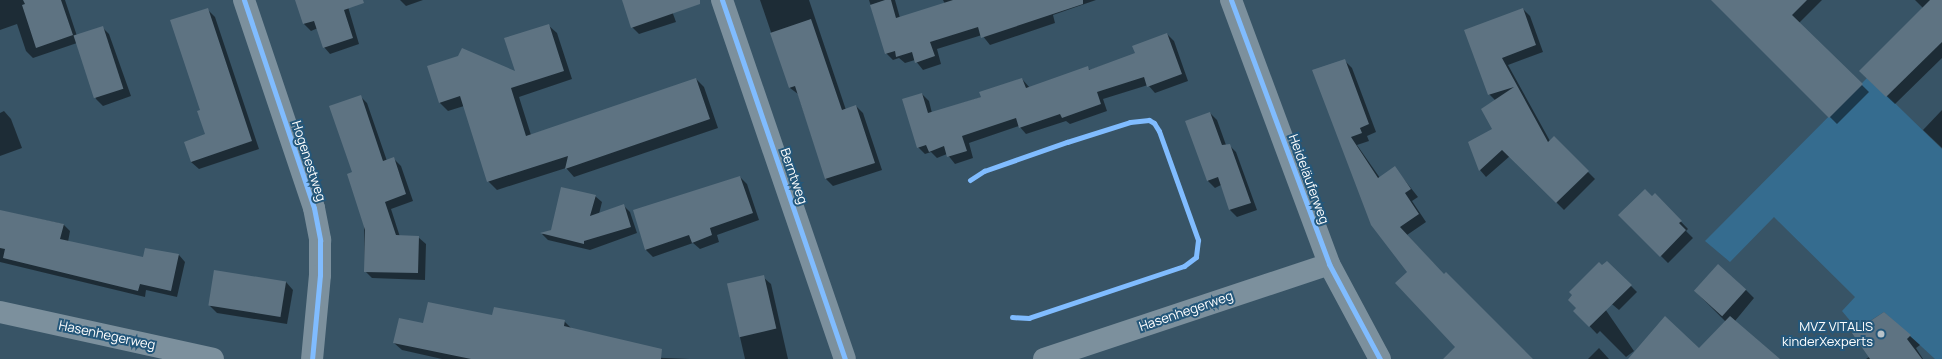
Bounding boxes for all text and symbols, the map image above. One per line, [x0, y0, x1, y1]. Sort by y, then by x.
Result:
street label: Hogenestweg [289, 119, 329, 203]
street label: Heideläuferweg [1286, 132, 1332, 226]
street label: Berntweg [777, 146, 811, 206]
street label: Hasenhegerweg [1137, 288, 1235, 334]
street label: Hasenhegerweg [57, 317, 157, 353]
place label: MVZ VITALIS kinderXexperts [1782, 319, 1873, 350]
marker: MVZ VITALIS kinderXexperts [1876, 329, 1886, 339]

